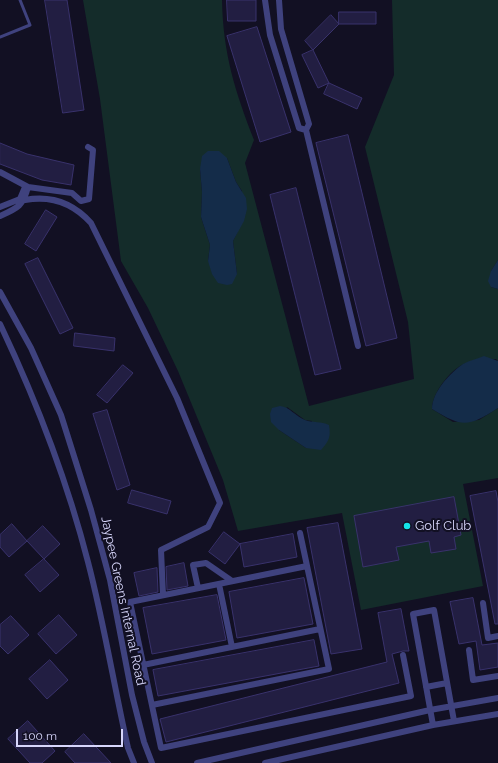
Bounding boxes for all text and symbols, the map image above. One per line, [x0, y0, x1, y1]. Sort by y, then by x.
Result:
street label: Jaypee Greens Internal Road [97, 515, 149, 687]
place label: Golf Club [415, 518, 471, 534]
marker: Golf Club [402, 521, 412, 531]
scale bar [18, 721, 125, 747]
text: 100 m [23, 729, 57, 743]

